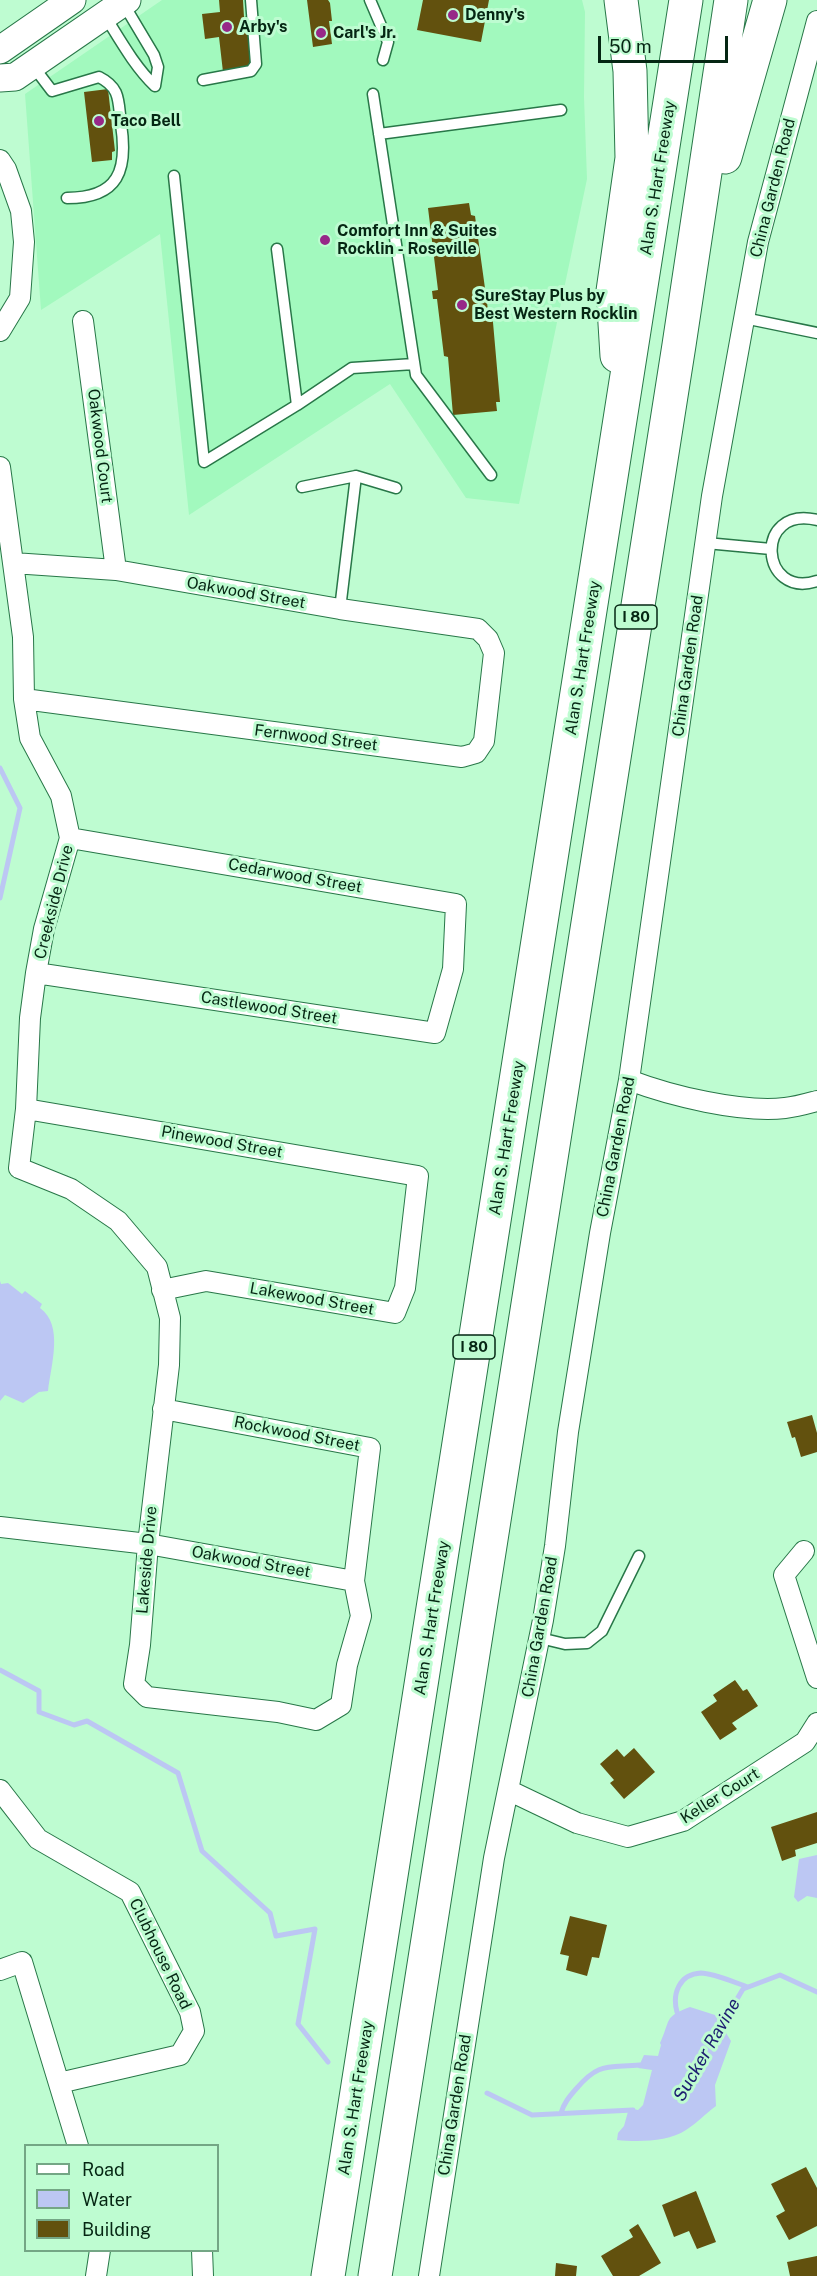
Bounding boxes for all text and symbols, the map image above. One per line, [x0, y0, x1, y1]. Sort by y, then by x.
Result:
place label: Denny's [465, 5, 525, 25]
marker: Denny's [446, 8, 460, 22]
place label: Arby's [239, 17, 287, 37]
marker: Arby's [220, 20, 234, 34]
place label: Carl's Jr. [333, 23, 396, 43]
scale bar [601, 24, 732, 62]
marker: Carl's Jr. [314, 26, 328, 40]
text: 50 m [609, 36, 652, 57]
street label: Alan S. Hart Freeway [636, 99, 680, 257]
place label: Taco Bell [111, 111, 181, 131]
marker: Taco Bell [92, 114, 106, 128]
street label: China Garden Road [746, 117, 800, 259]
place label: Comfort Inn & Suites Rocklin - Roseville [337, 221, 497, 259]
marker: Comfort Inn & Suites Rocklin - Roseville [318, 233, 332, 247]
place label: SureStay Plus by Best Western Rocklin [474, 286, 637, 324]
marker: SureStay Plus by Best Western Rocklin [455, 298, 469, 312]
street label: Oakwood Court [83, 388, 117, 504]
street label: Oakwood Street [185, 573, 307, 613]
street label: Alan S. Hart Freeway [561, 579, 605, 737]
street label: China Garden Road [669, 594, 707, 738]
road number: I 80 [615, 605, 657, 629]
street label: Fernwood Street [253, 721, 379, 755]
street label: Creekside Drive [31, 843, 77, 961]
street label: Cedarwood Street [227, 855, 363, 897]
street label: Castlewood Street [199, 988, 339, 1028]
street label: Alan S. Hart Freeway [485, 1059, 529, 1217]
street label: China Garden Road [593, 1075, 639, 1219]
street label: Pinewood Street [160, 1122, 284, 1162]
street label: Lakewood Street [248, 1279, 376, 1319]
road number: I 80 [453, 1335, 495, 1359]
street label: Rockwood Street [232, 1412, 362, 1456]
street label: Lakeside Drive [133, 1505, 161, 1615]
street label: Alan S. Hart Freeway [410, 1539, 454, 1697]
street label: Oakwood Street [190, 1542, 312, 1582]
street label: China Garden Road [518, 1555, 562, 1699]
street label: Keller Court [677, 1764, 763, 1828]
street label: Clubhouse Road [125, 1895, 195, 2013]
water label: Sucker Ravine [669, 1995, 745, 2105]
street label: Alan S. Hart Freeway [334, 2019, 378, 2177]
street label: China Garden Road [434, 2033, 476, 2177]
legend [24, 2144, 219, 2252]
text: Road [82, 2159, 125, 2180]
text: Water [82, 2189, 132, 2210]
text: Building [82, 2219, 151, 2240]

